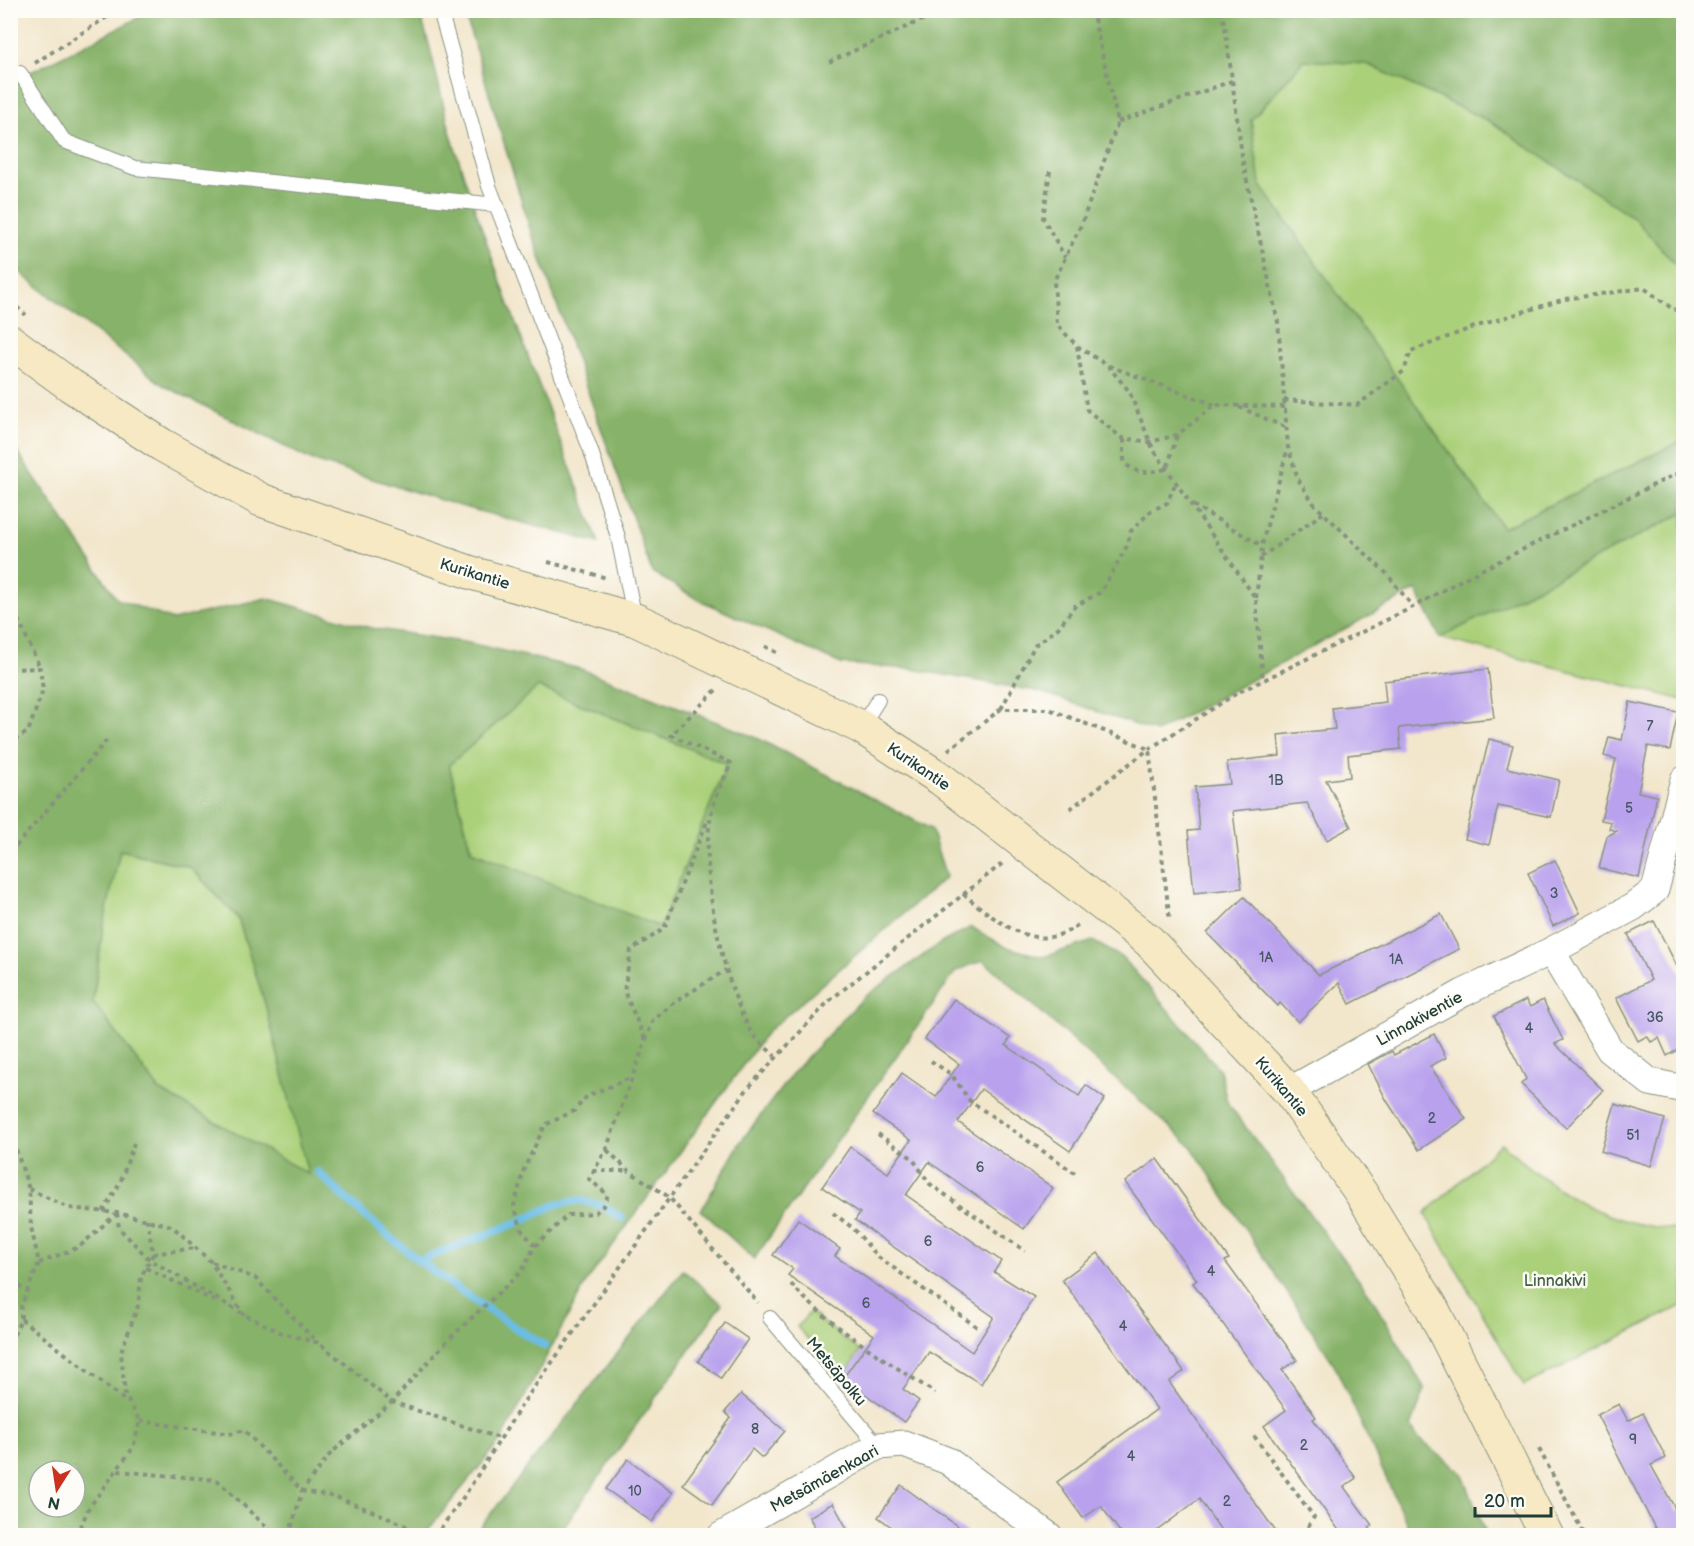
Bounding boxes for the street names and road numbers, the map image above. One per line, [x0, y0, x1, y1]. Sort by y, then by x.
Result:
street label: Kurikantie [437, 555, 512, 594]
street label: Kurikantie [883, 739, 954, 796]
street label: Linnakiventie [1373, 988, 1466, 1051]
street label: Kurikantie [1250, 1053, 1312, 1121]
street label: Metsäpolku [802, 1334, 870, 1410]
street label: Metsämäenkaari [767, 1442, 882, 1517]

